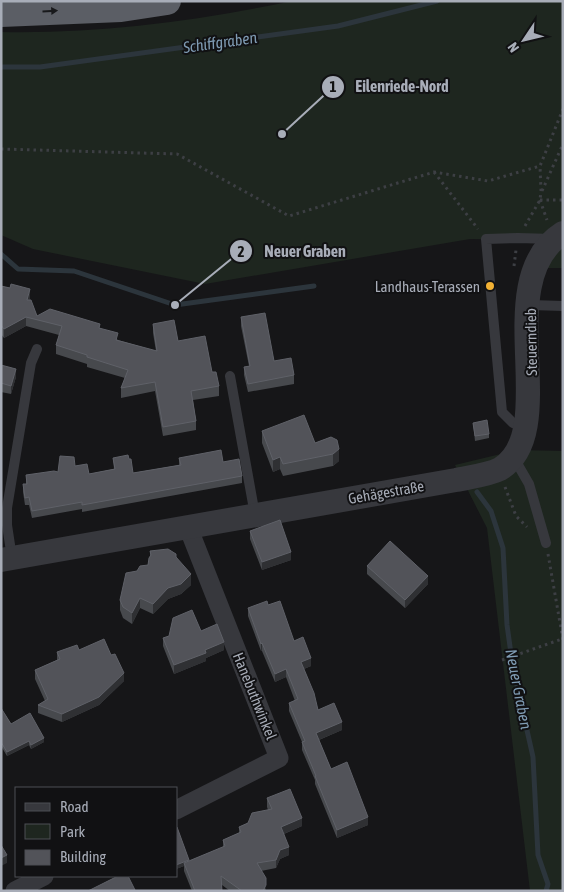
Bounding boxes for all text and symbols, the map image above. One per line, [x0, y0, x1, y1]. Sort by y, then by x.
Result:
one-way arrow [42, 7, 58, 15]
north arrow [499, 15, 549, 65]
water label: Schiffgraben [181, 28, 259, 57]
text: N [504, 39, 522, 55]
callout: Eilenriede-Nord [320, 71, 459, 102]
text: Eilenriede-Nord [355, 77, 449, 95]
text: 1 [329, 78, 337, 95]
callout: Neuer Graben [229, 236, 355, 267]
text: Neuer Graben [264, 242, 346, 260]
text: 2 [237, 243, 245, 260]
place label: Landhaus-Terassen [375, 278, 480, 295]
marker: Landhaus-Terassen [484, 280, 496, 292]
street label: Steuerndieb [522, 308, 540, 376]
street label: Gehägestraße [347, 477, 425, 507]
water label: Neuer Graben [502, 647, 536, 731]
street label: Hanebuthwinkel [230, 650, 280, 742]
legend [15, 787, 178, 877]
text: Road [60, 798, 89, 815]
text: Park [60, 823, 85, 840]
text: Building [60, 848, 106, 865]

